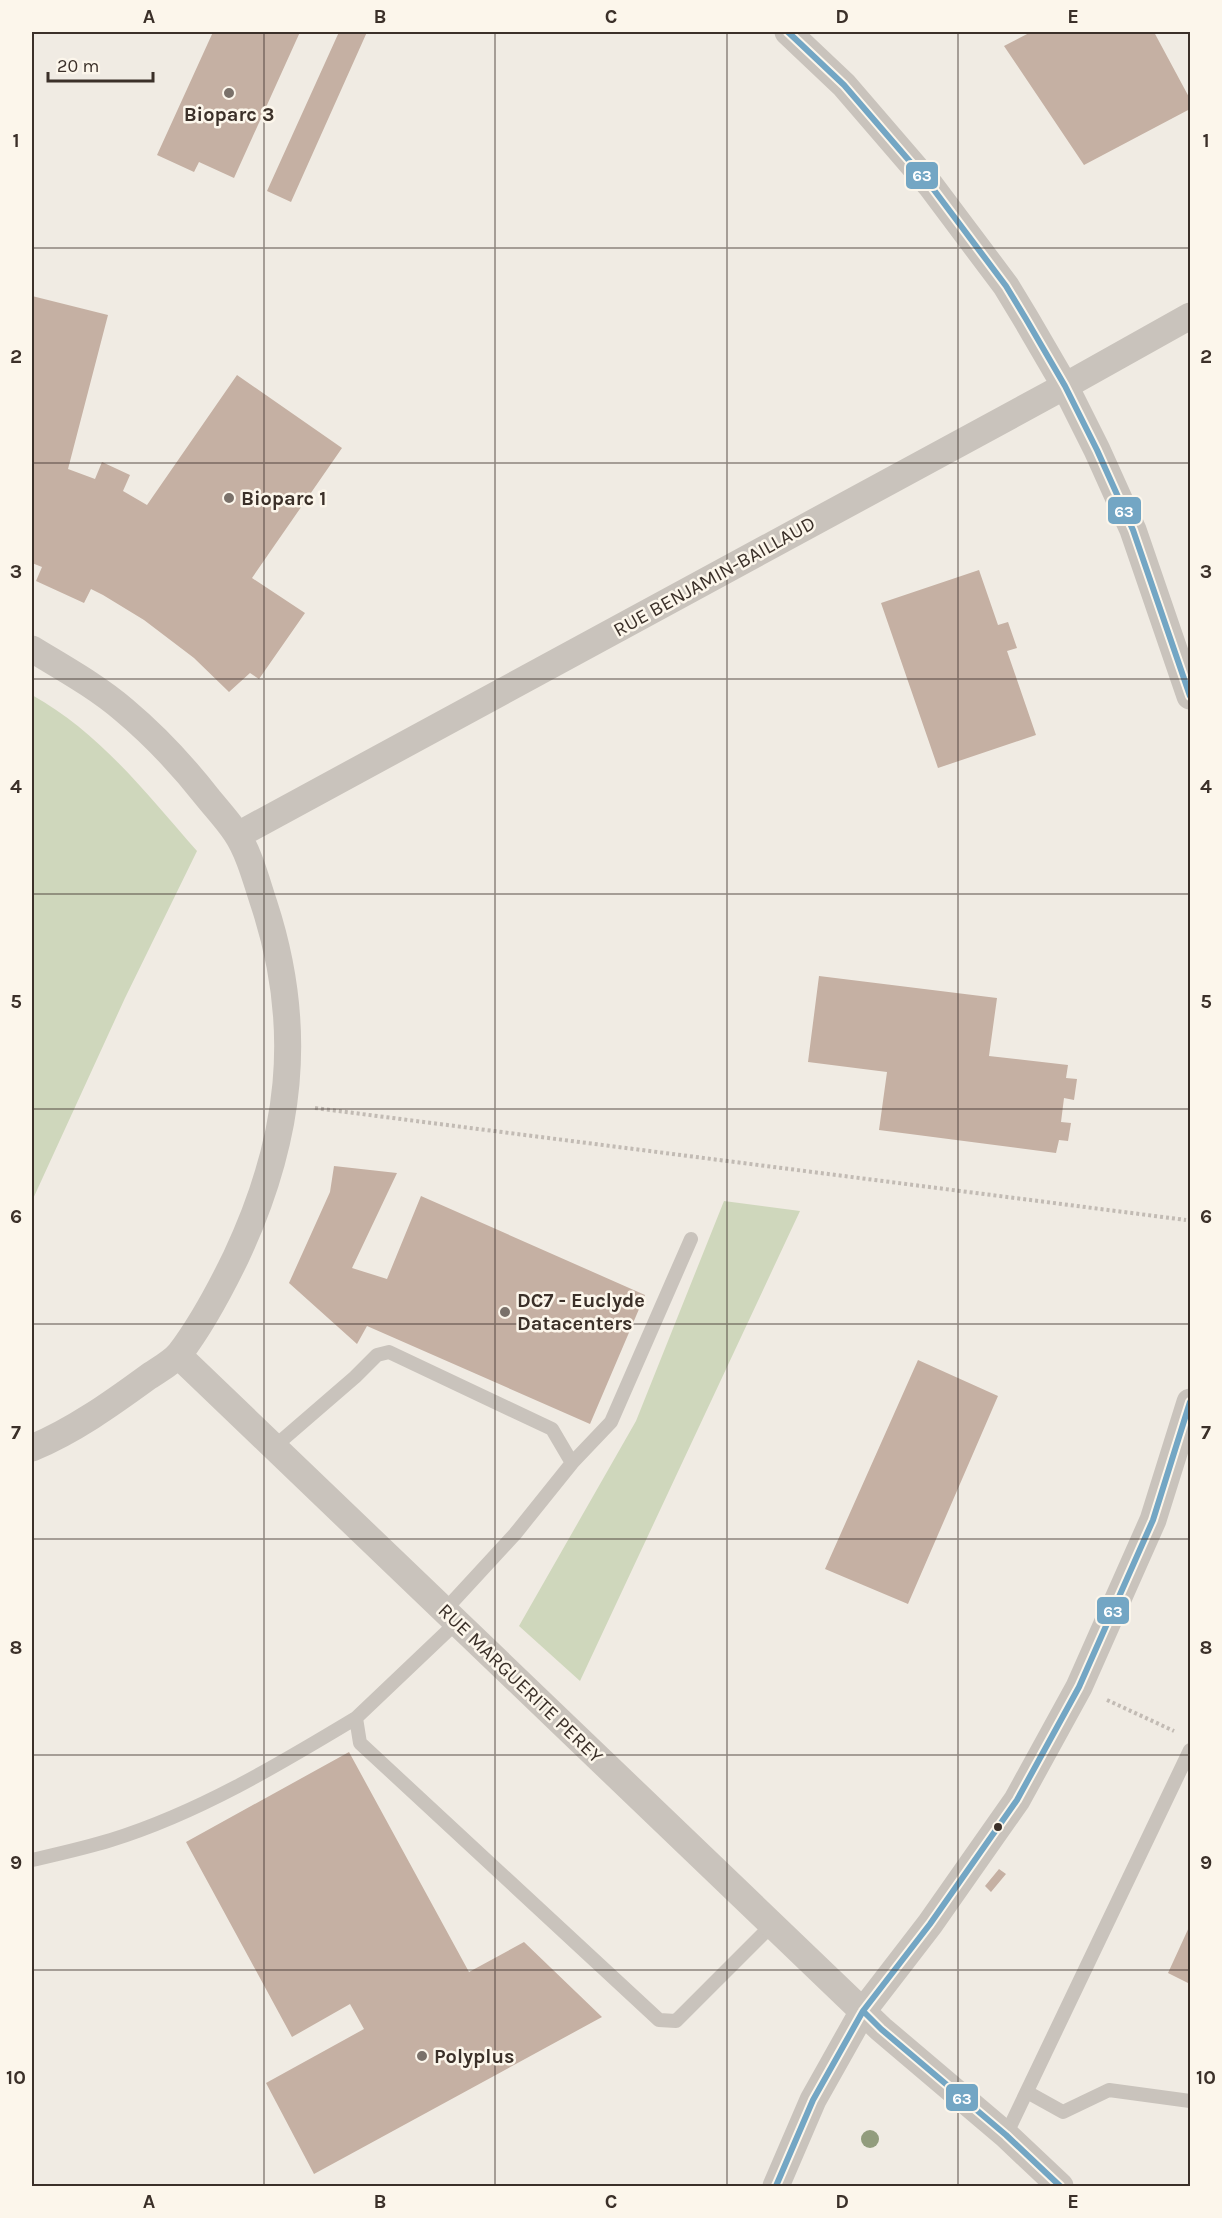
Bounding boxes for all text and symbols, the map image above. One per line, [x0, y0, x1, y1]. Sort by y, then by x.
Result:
text: A [143, 5, 156, 28]
text: B [374, 5, 386, 28]
text: C [605, 5, 617, 28]
text: D [835, 5, 849, 28]
text: E [1067, 5, 1079, 28]
scale bar [48, 45, 153, 83]
text: 20 m [57, 55, 99, 77]
marker: Bioparc 3 [222, 86, 236, 100]
place label: Bioparc 3 [184, 103, 274, 126]
text: 1 [12, 129, 20, 152]
text: 1 [1202, 129, 1210, 152]
line badge: 63 [905, 161, 939, 190]
text: 63 [912, 166, 932, 185]
text: 2 [10, 345, 22, 368]
text: 2 [1200, 345, 1212, 368]
place label: Bioparc 1 [241, 487, 326, 510]
marker: Bioparc 1 [222, 491, 236, 505]
line badge: 63 [1107, 496, 1142, 525]
text: 63 [1114, 502, 1134, 521]
street label: RUE BENJAMIN-BAILLAUD [609, 511, 819, 642]
text: 3 [10, 560, 22, 583]
text: 3 [1200, 560, 1212, 583]
text: 4 [10, 775, 22, 798]
text: 4 [1200, 775, 1212, 798]
text: 5 [10, 990, 22, 1013]
text: 5 [1200, 990, 1212, 1013]
text: 6 [10, 1205, 22, 1228]
text: 6 [1200, 1205, 1212, 1228]
place label: DC7 - Euclyde Datacenters [517, 1289, 645, 1335]
marker: DC7 - Euclyde Datacenters [498, 1305, 512, 1319]
text: 7 [11, 1421, 21, 1444]
text: 7 [1201, 1421, 1211, 1444]
line badge: 63 [1096, 1596, 1130, 1625]
street label: RUE MARGUERITE PEREY [434, 1599, 608, 1768]
text: 63 [1103, 1602, 1123, 1621]
text: 8 [10, 1636, 22, 1659]
text: 8 [1200, 1636, 1212, 1659]
unlabelled marker [992, 1821, 1004, 1833]
text: 9 [10, 1851, 22, 1874]
text: 9 [1200, 1851, 1212, 1874]
place label: Polyplus [434, 2045, 514, 2068]
marker: Polyplus [415, 2049, 429, 2063]
text: 10 [6, 2066, 26, 2089]
text: 10 [1196, 2066, 1216, 2089]
line badge: 63 [945, 2083, 979, 2112]
text: 63 [952, 2089, 972, 2108]
text: A [143, 2190, 156, 2213]
text: B [374, 2190, 386, 2213]
text: C [605, 2190, 617, 2213]
text: D [835, 2190, 849, 2213]
text: E [1067, 2190, 1079, 2213]

